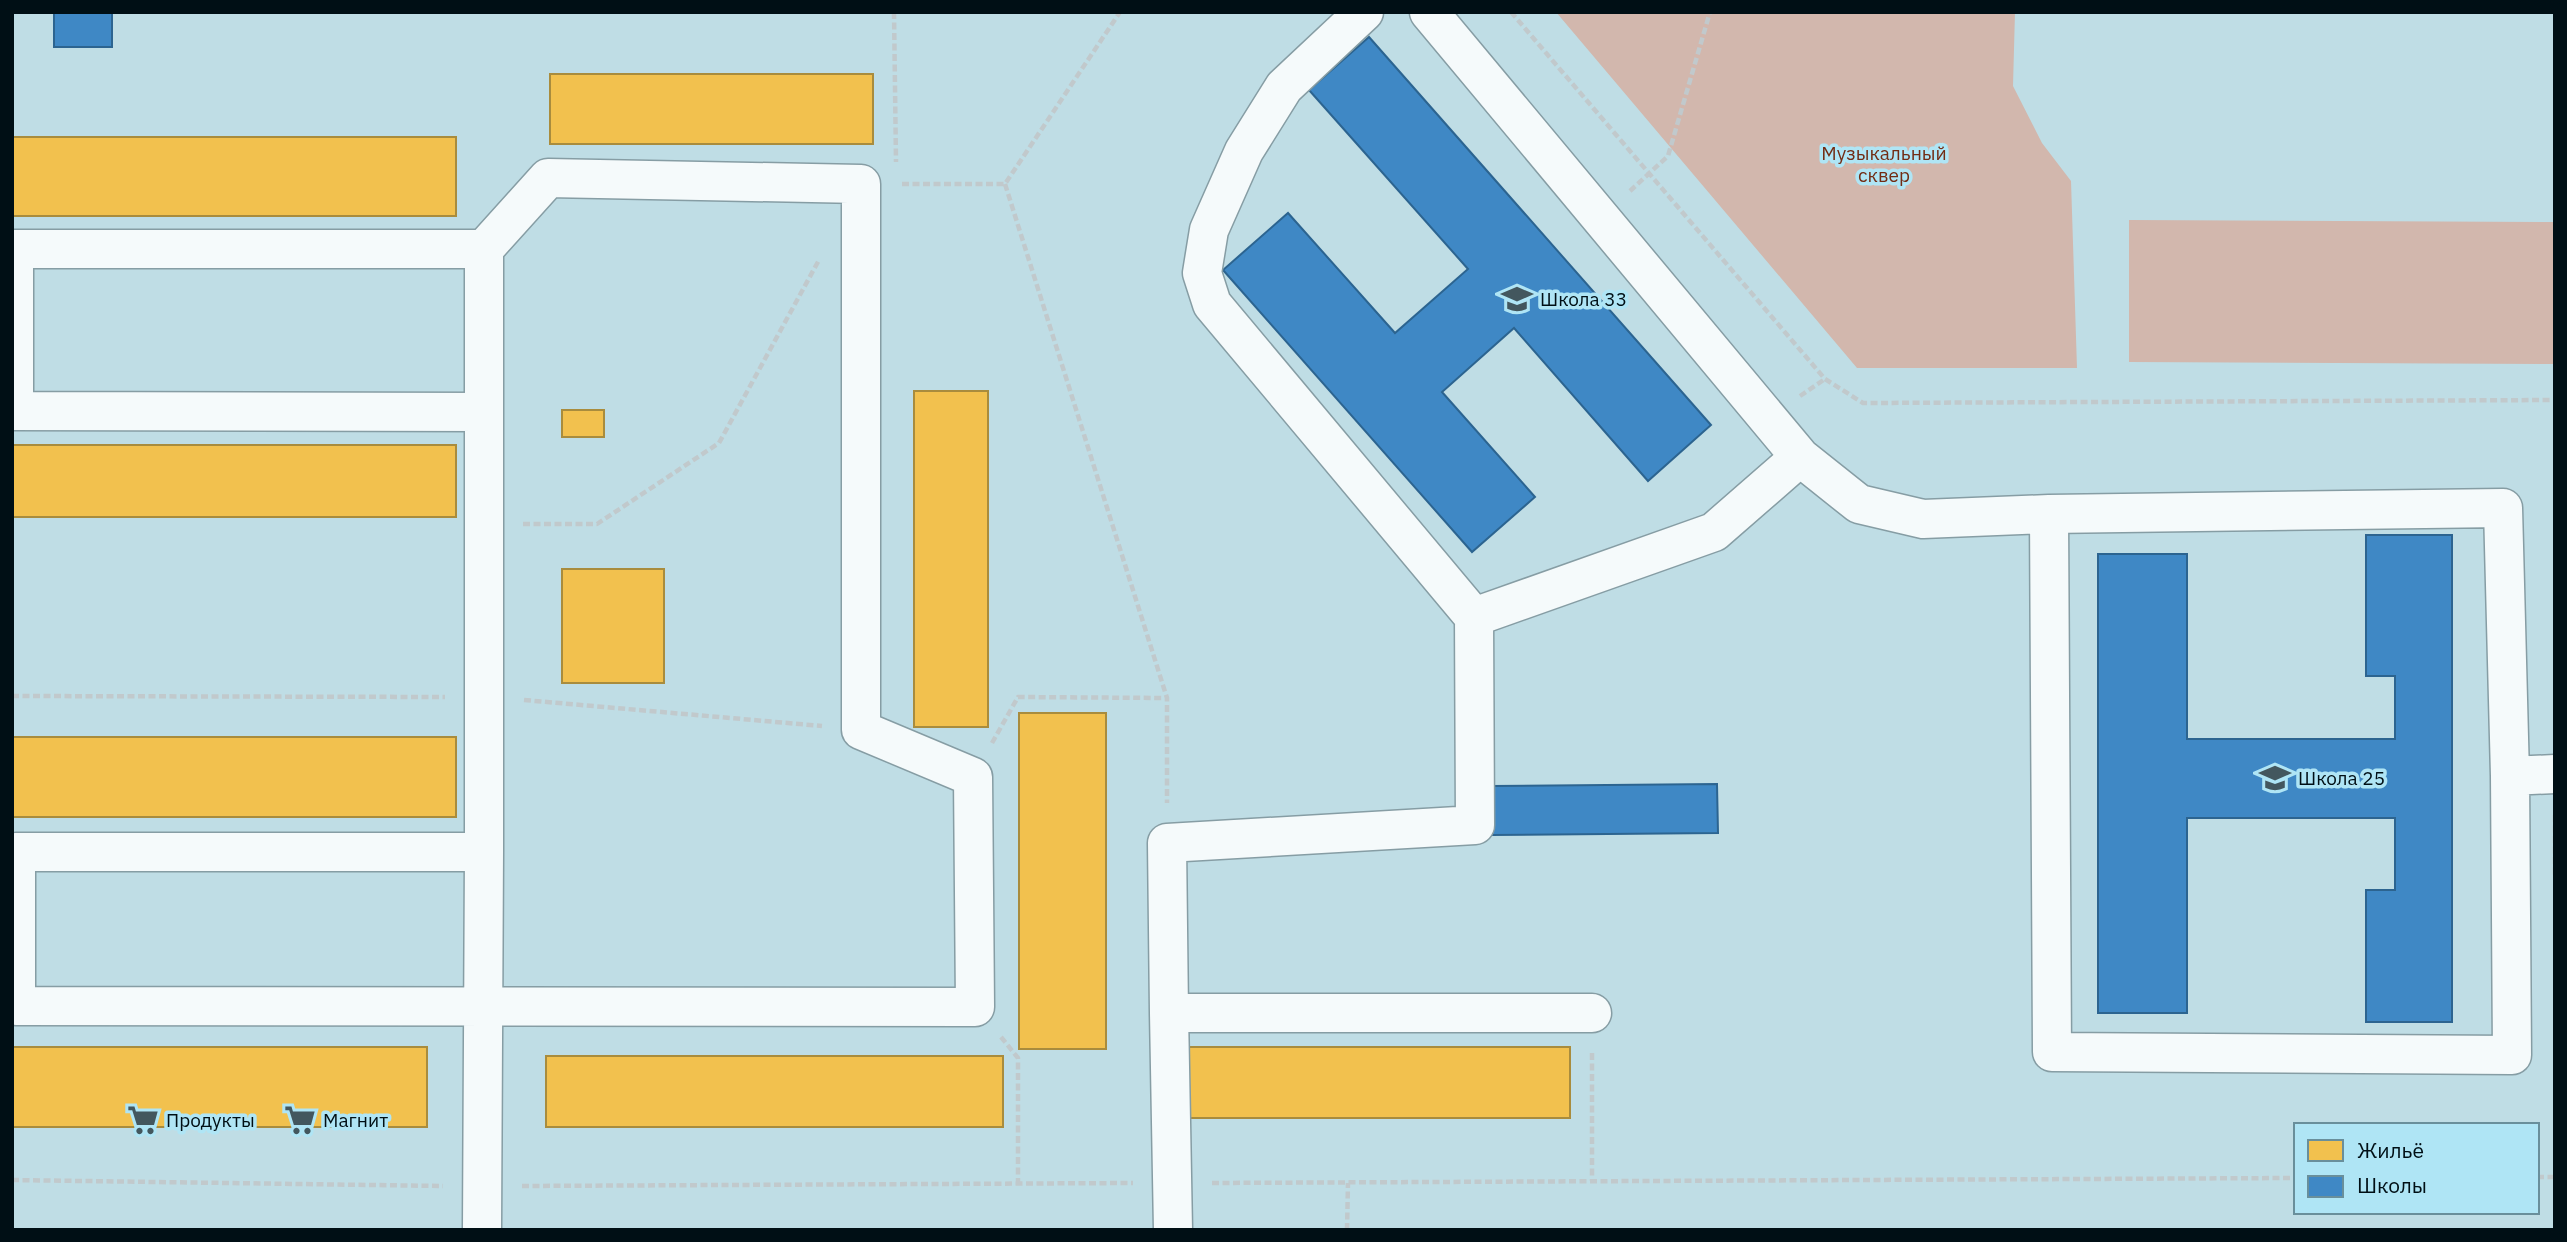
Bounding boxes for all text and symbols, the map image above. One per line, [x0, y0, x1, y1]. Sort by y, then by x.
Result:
park label: Музыкальный сквер [1821, 141, 1947, 187]
school or university icon: Школа 33 [1500, 282, 1534, 316]
place label: Школа 33 [1540, 287, 1627, 311]
school or university icon: Школа 25 [2258, 761, 2292, 795]
place label: Школа 25 [2298, 766, 2385, 790]
supermarket icon: Продукты [126, 1103, 160, 1137]
supermarket icon: Магнит [283, 1103, 317, 1137]
place label: Продукты [166, 1108, 255, 1132]
place label: Магнит [323, 1108, 388, 1132]
legend [2294, 1123, 2539, 1214]
text: Жильё [2357, 1136, 2424, 1164]
text: Школы [2357, 1171, 2427, 1199]

